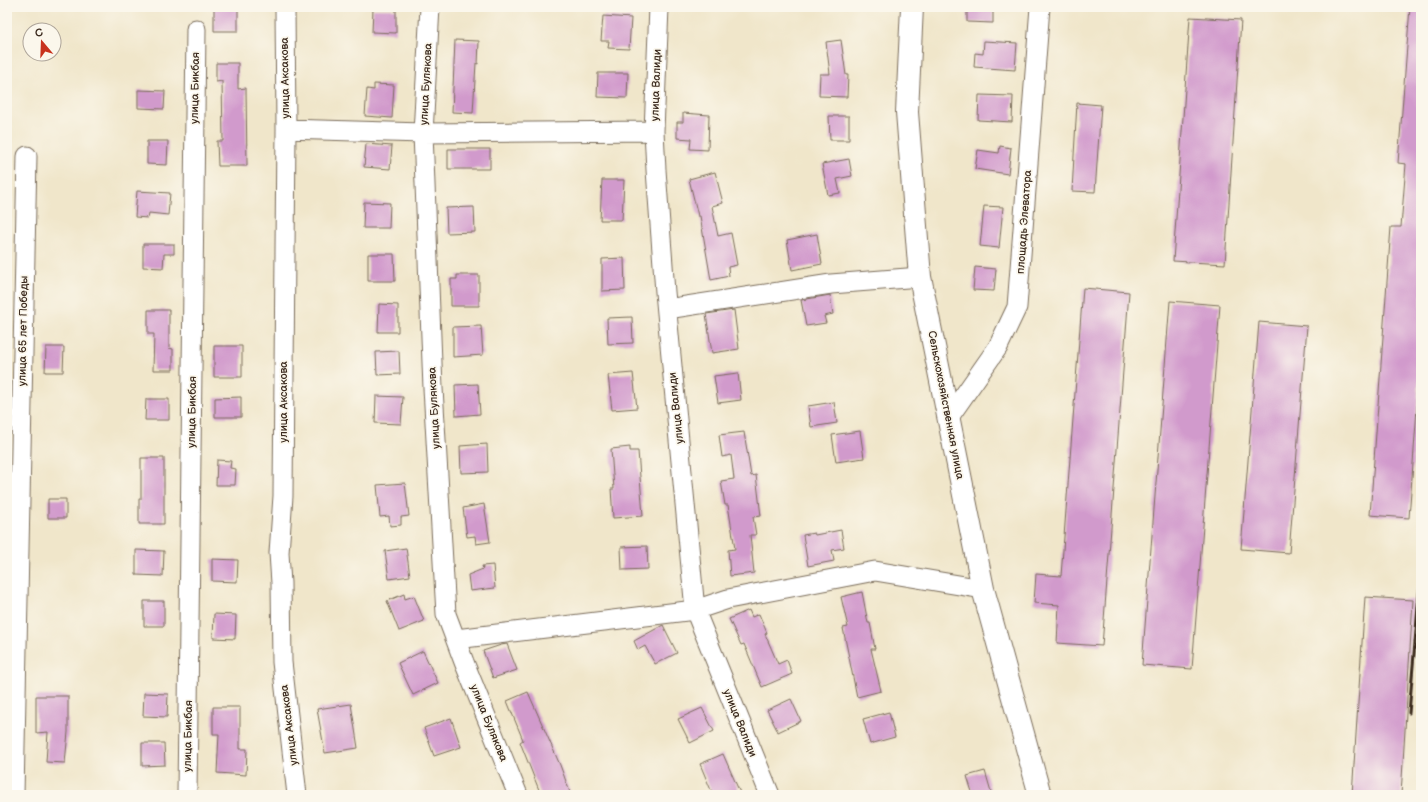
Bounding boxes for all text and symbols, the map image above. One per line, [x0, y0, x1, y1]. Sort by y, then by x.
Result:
north arrow [22, 22, 62, 62]
text: С [33, 26, 45, 40]
street label: улица Аксакова [278, 37, 292, 119]
street label: улица Булякова [417, 42, 435, 125]
street label: улица Валиди [648, 49, 664, 121]
street label: улица Бикбая [188, 52, 202, 124]
street label: площадь Элеватора [1014, 169, 1034, 275]
street label: улица 65 лет Победы [16, 276, 30, 386]
street label: Сельскохозяйственная улица [925, 330, 967, 481]
street label: улица Аксакова [277, 361, 290, 443]
street label: улица Булякова [425, 366, 443, 449]
street label: улица Валиди [666, 371, 686, 445]
street label: улица Бикбая [185, 376, 199, 448]
street label: улица Булякова [468, 682, 511, 764]
street label: улица Аксакова [278, 683, 300, 766]
street label: улица Валиди [720, 687, 760, 759]
street label: улица Бикбая [181, 700, 195, 772]

